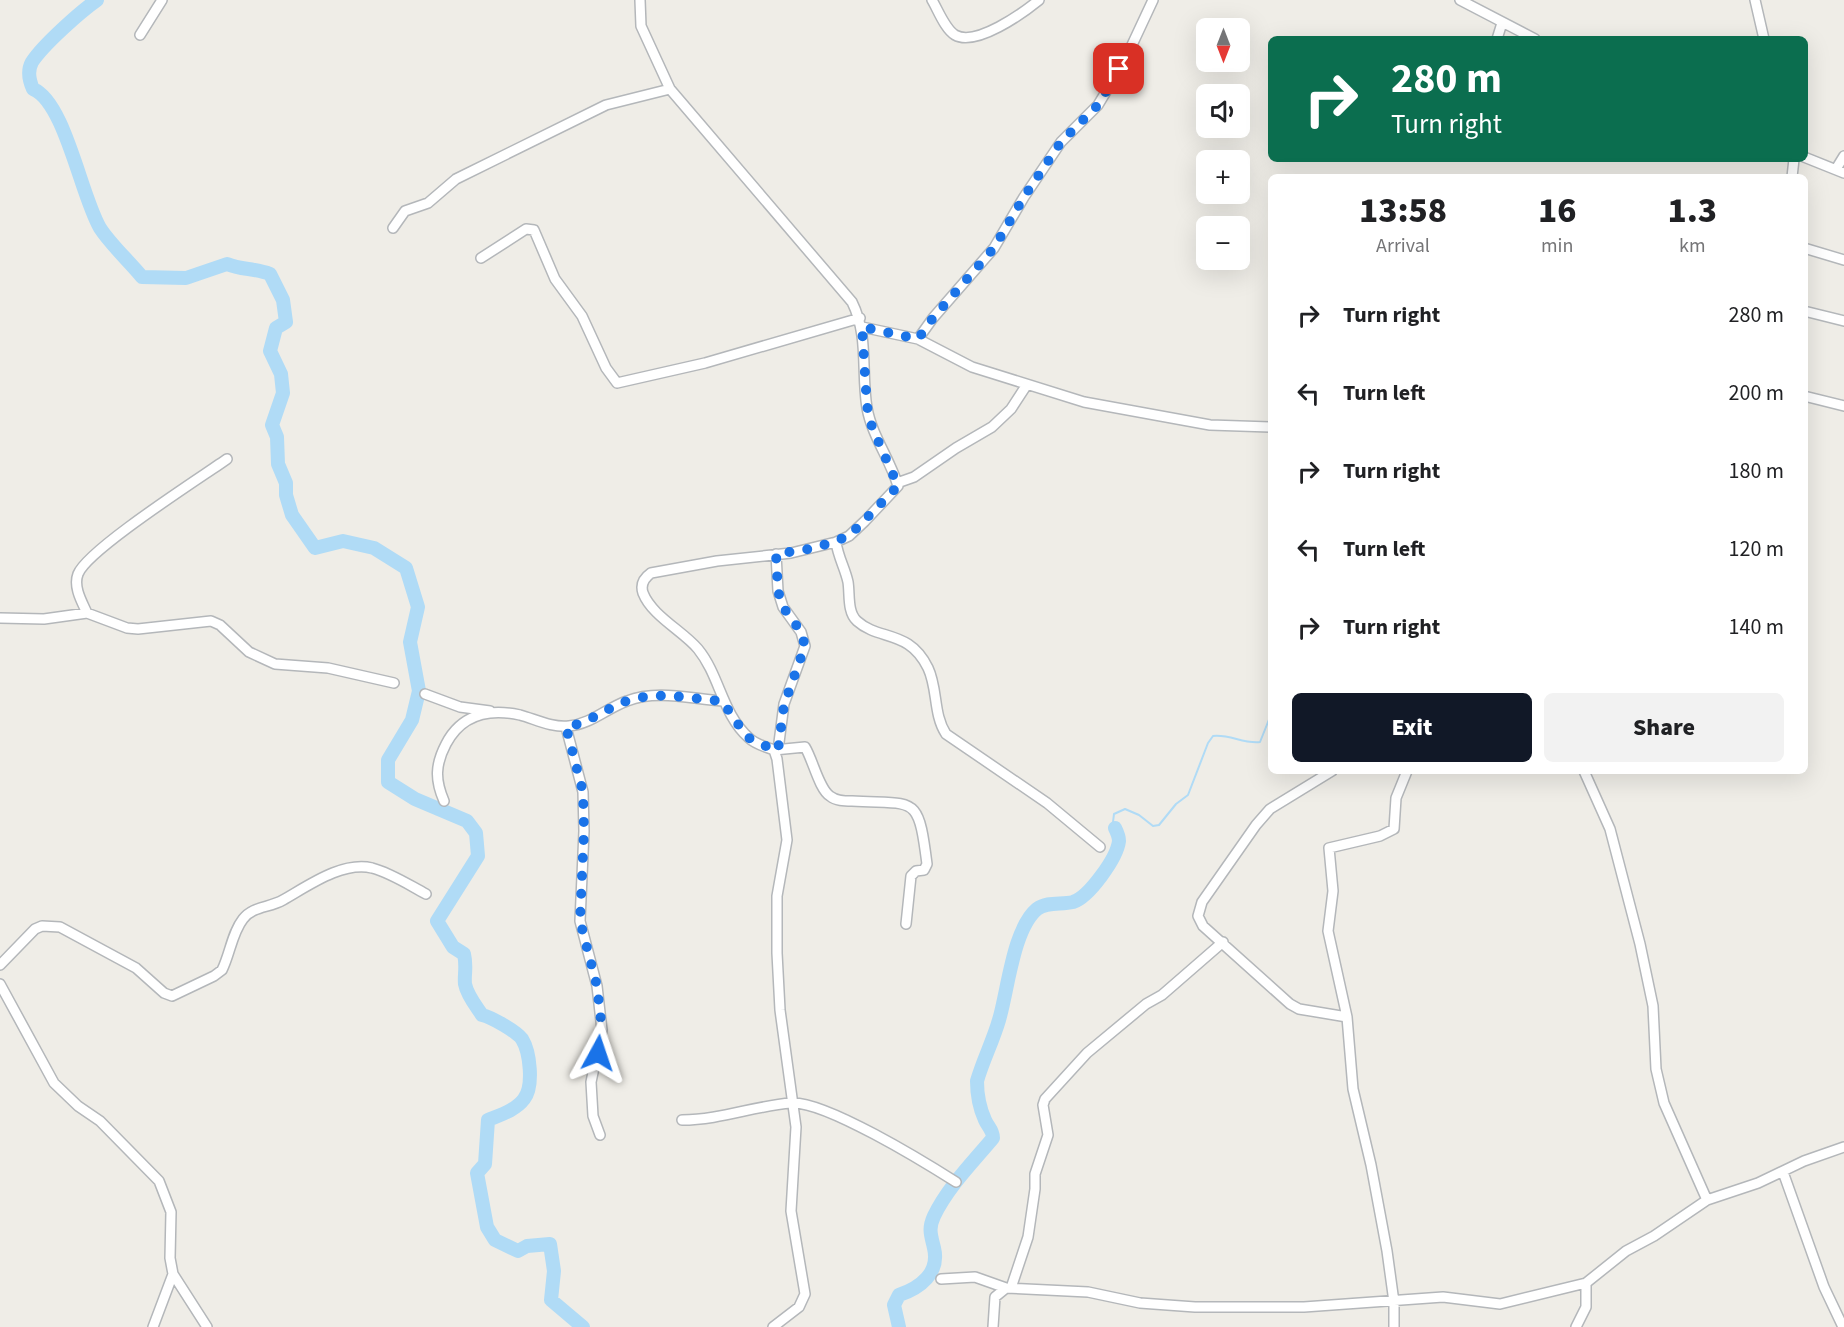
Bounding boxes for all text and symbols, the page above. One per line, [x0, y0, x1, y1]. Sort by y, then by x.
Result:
north arrow [1196, 18, 1250, 72]
map controls [1196, 18, 1250, 270]
pin [1093, 43, 1144, 94]
text: 280 m [1391, 49, 1502, 109]
icon: arrive [1102, 52, 1135, 85]
icon: right [1292, 60, 1370, 138]
button: sound [1196, 84, 1250, 138]
text: Turn right [1391, 105, 1502, 144]
button: + [1196, 150, 1250, 204]
text: 13:58 [1359, 185, 1447, 236]
text: 16 [1538, 185, 1576, 236]
text: 1.3 [1667, 185, 1717, 236]
button: − [1196, 216, 1250, 270]
text: Arrival [1376, 232, 1430, 260]
text: min [1541, 232, 1573, 260]
text: km [1679, 232, 1705, 260]
icon: right [1292, 299, 1325, 332]
text: Turn right [1343, 299, 1440, 331]
text: 280 m [1729, 299, 1784, 331]
icon: left [1292, 377, 1325, 410]
text: Turn left [1343, 377, 1425, 409]
text: 200 m [1729, 377, 1784, 409]
icon: right [1292, 455, 1325, 488]
text: Turn right [1343, 455, 1440, 487]
text: 180 m [1729, 455, 1784, 487]
icon: left [1292, 533, 1325, 566]
text: Turn left [1343, 533, 1425, 565]
text: 120 m [1729, 533, 1784, 565]
icon: right [1292, 611, 1325, 644]
text: Turn right [1343, 611, 1440, 643]
text: 140 m [1729, 611, 1784, 643]
button: Exit [1292, 693, 1532, 762]
button: Share [1544, 693, 1784, 762]
position arrow [566, 1021, 630, 1085]

